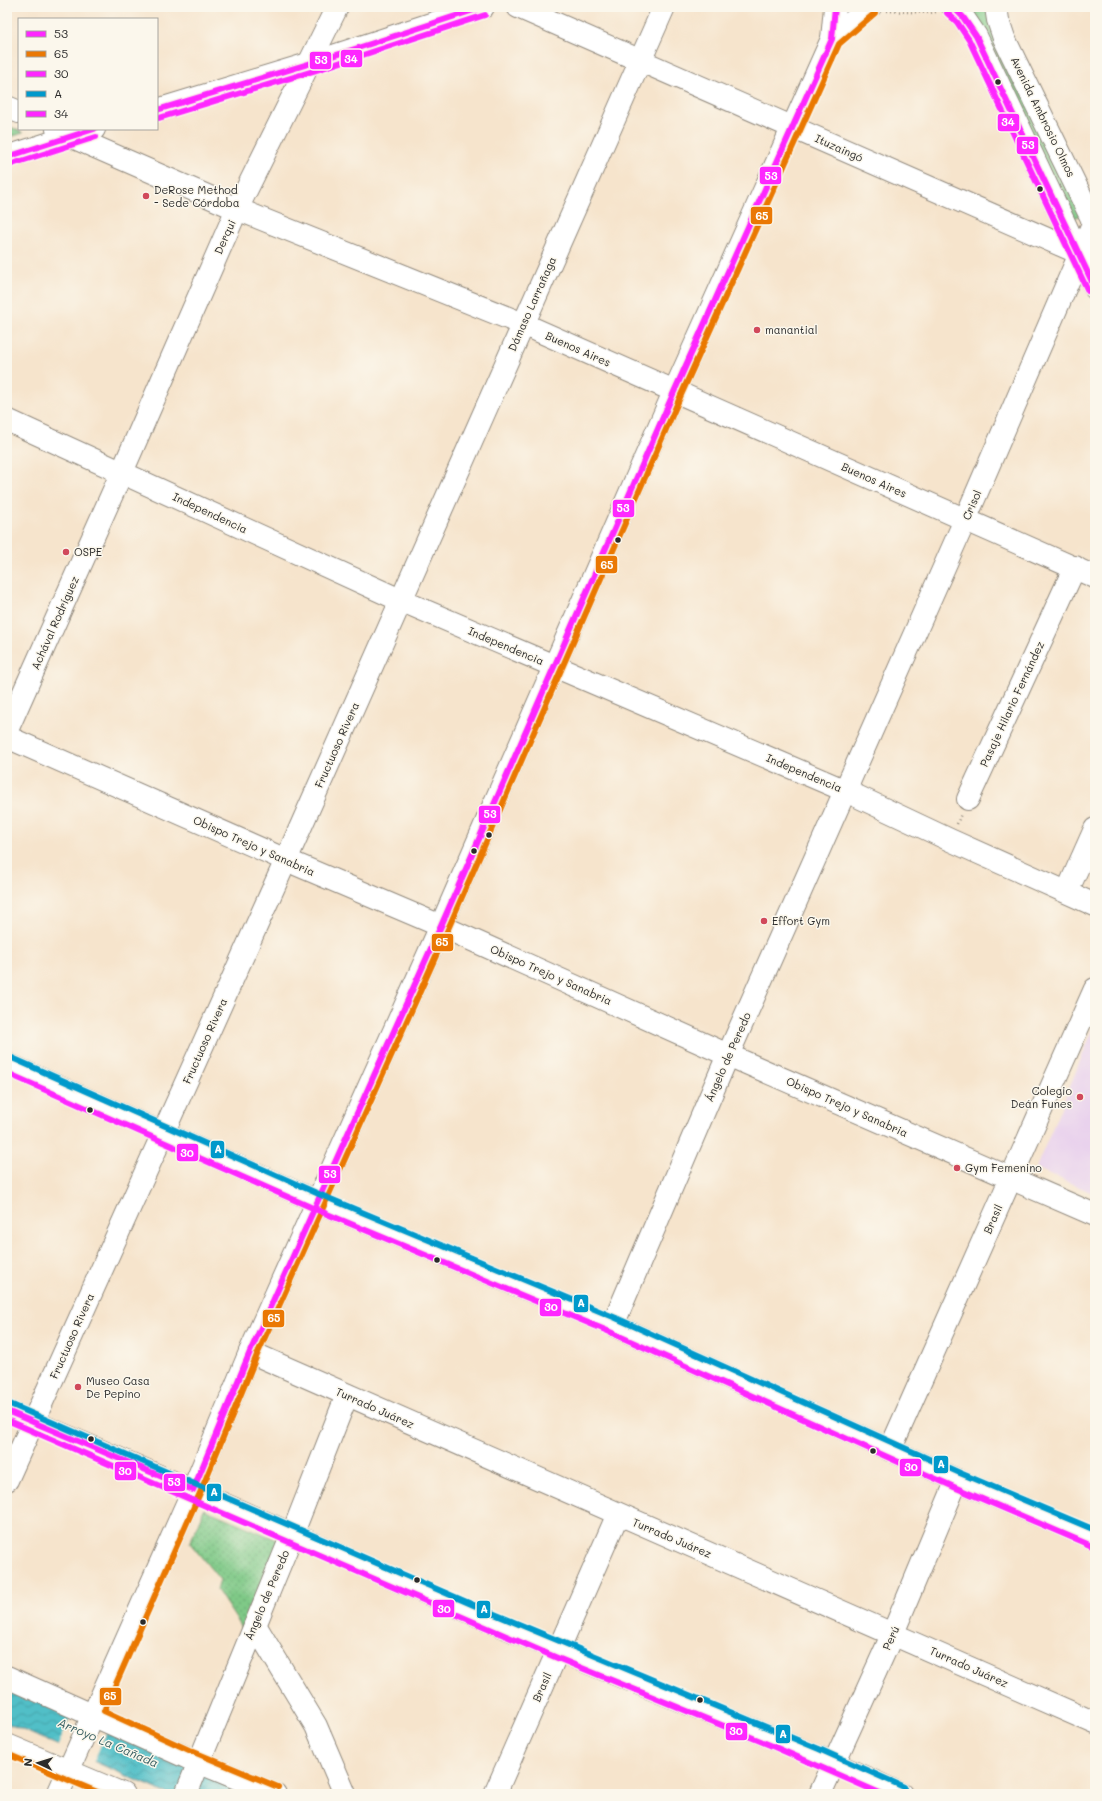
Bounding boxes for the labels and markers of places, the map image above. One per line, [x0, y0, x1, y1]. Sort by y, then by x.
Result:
unlabelled marker [993, 77, 1003, 87]
place label: DeRose Method - Sede Córdoba [154, 182, 240, 210]
unlabelled marker [1035, 184, 1045, 194]
marker: DeRose Method - Sede Córdoba [141, 191, 151, 201]
place label: manantial [765, 322, 817, 337]
marker: manantial [752, 325, 762, 335]
unlabelled marker [613, 535, 623, 545]
place label: OSPE [74, 544, 102, 559]
marker: OSPE [61, 547, 71, 557]
unlabelled marker [484, 830, 494, 840]
unlabelled marker [469, 846, 479, 856]
place label: Effort Gym [772, 913, 830, 928]
marker: Effort Gym [759, 916, 769, 926]
place label: Colegio Deán Funes [1011, 1083, 1072, 1111]
marker: Colegio Deán Funes [1075, 1092, 1085, 1102]
unlabelled marker [85, 1105, 95, 1115]
place label: Gym Femenino [965, 1160, 1042, 1175]
marker: Gym Femenino [952, 1163, 962, 1173]
unlabelled marker [432, 1255, 442, 1265]
place label: Museo Casa De Pepino [86, 1373, 150, 1401]
marker: Museo Casa De Pepino [73, 1382, 83, 1392]
unlabelled marker [86, 1434, 96, 1444]
unlabelled marker [868, 1446, 878, 1456]
unlabelled marker [412, 1575, 422, 1585]
unlabelled marker [138, 1617, 148, 1627]
unlabelled marker [695, 1695, 705, 1705]

